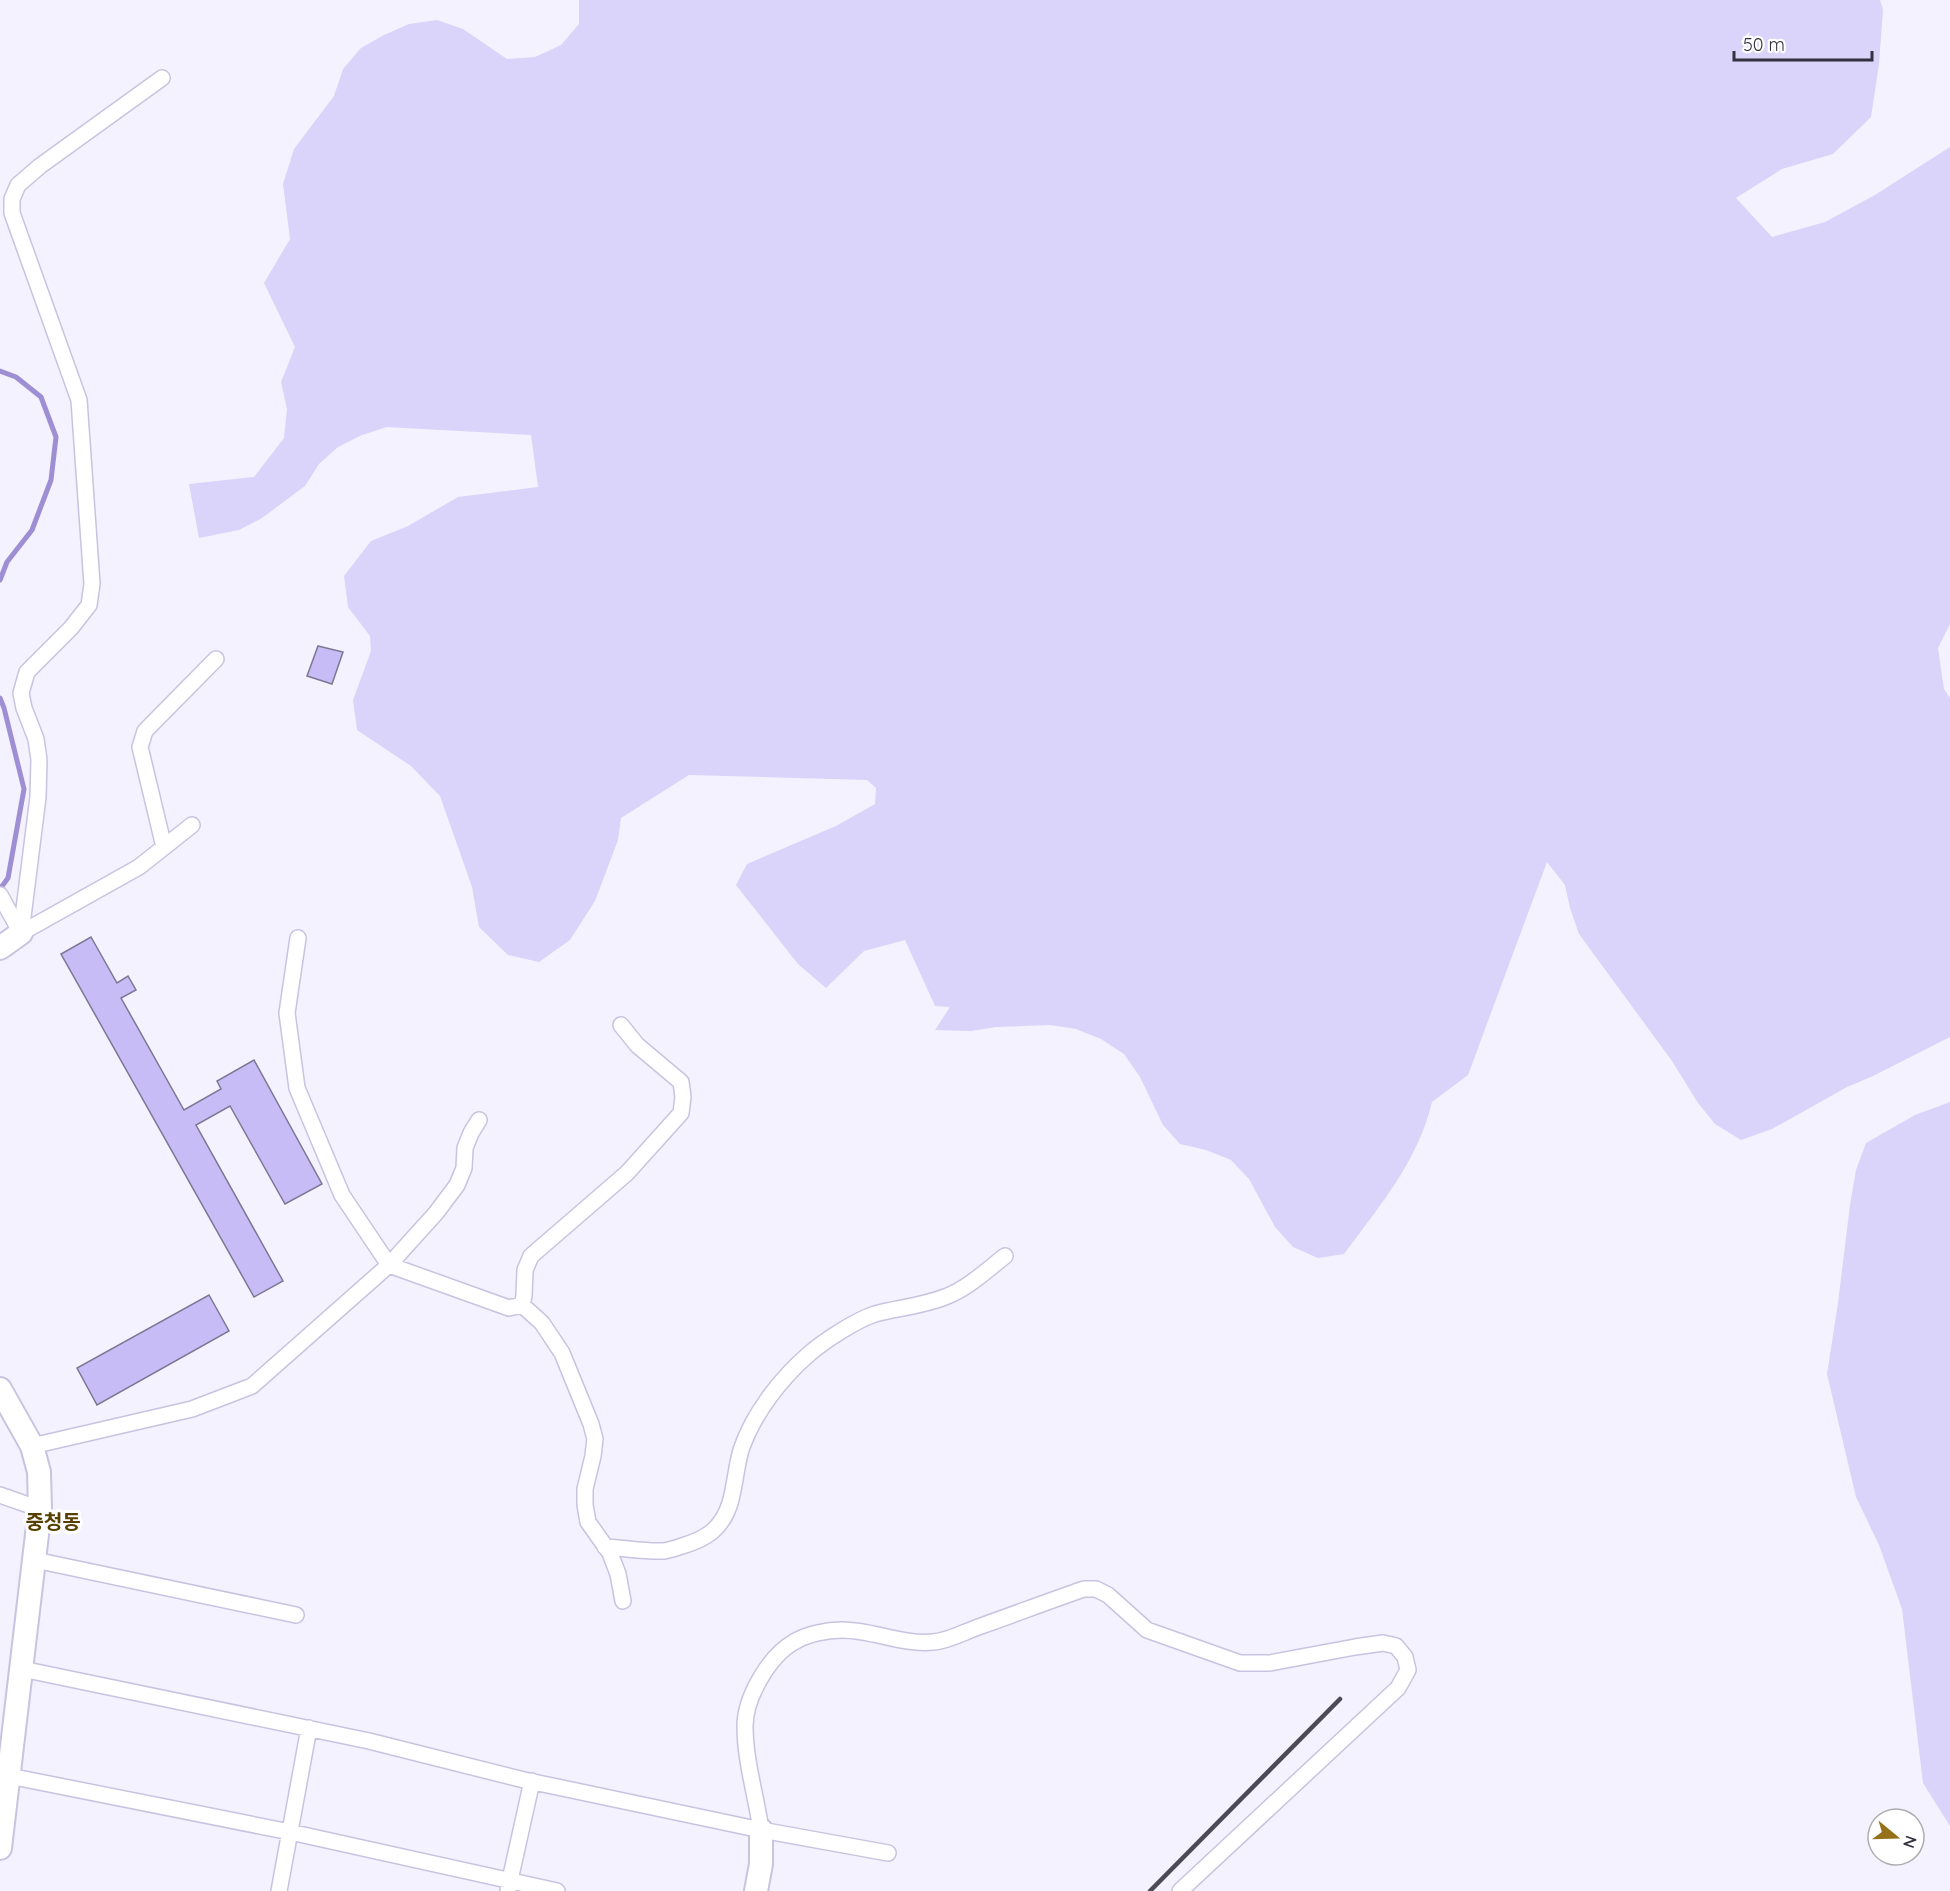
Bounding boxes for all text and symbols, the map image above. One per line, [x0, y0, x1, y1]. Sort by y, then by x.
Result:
scale bar [1734, 24, 1872, 62]
text: 50 m [1743, 33, 1785, 56]
district label: 중청동 [25, 1509, 81, 1534]
north arrow [1866, 1807, 1926, 1867]
text: N [1899, 1833, 1922, 1851]

